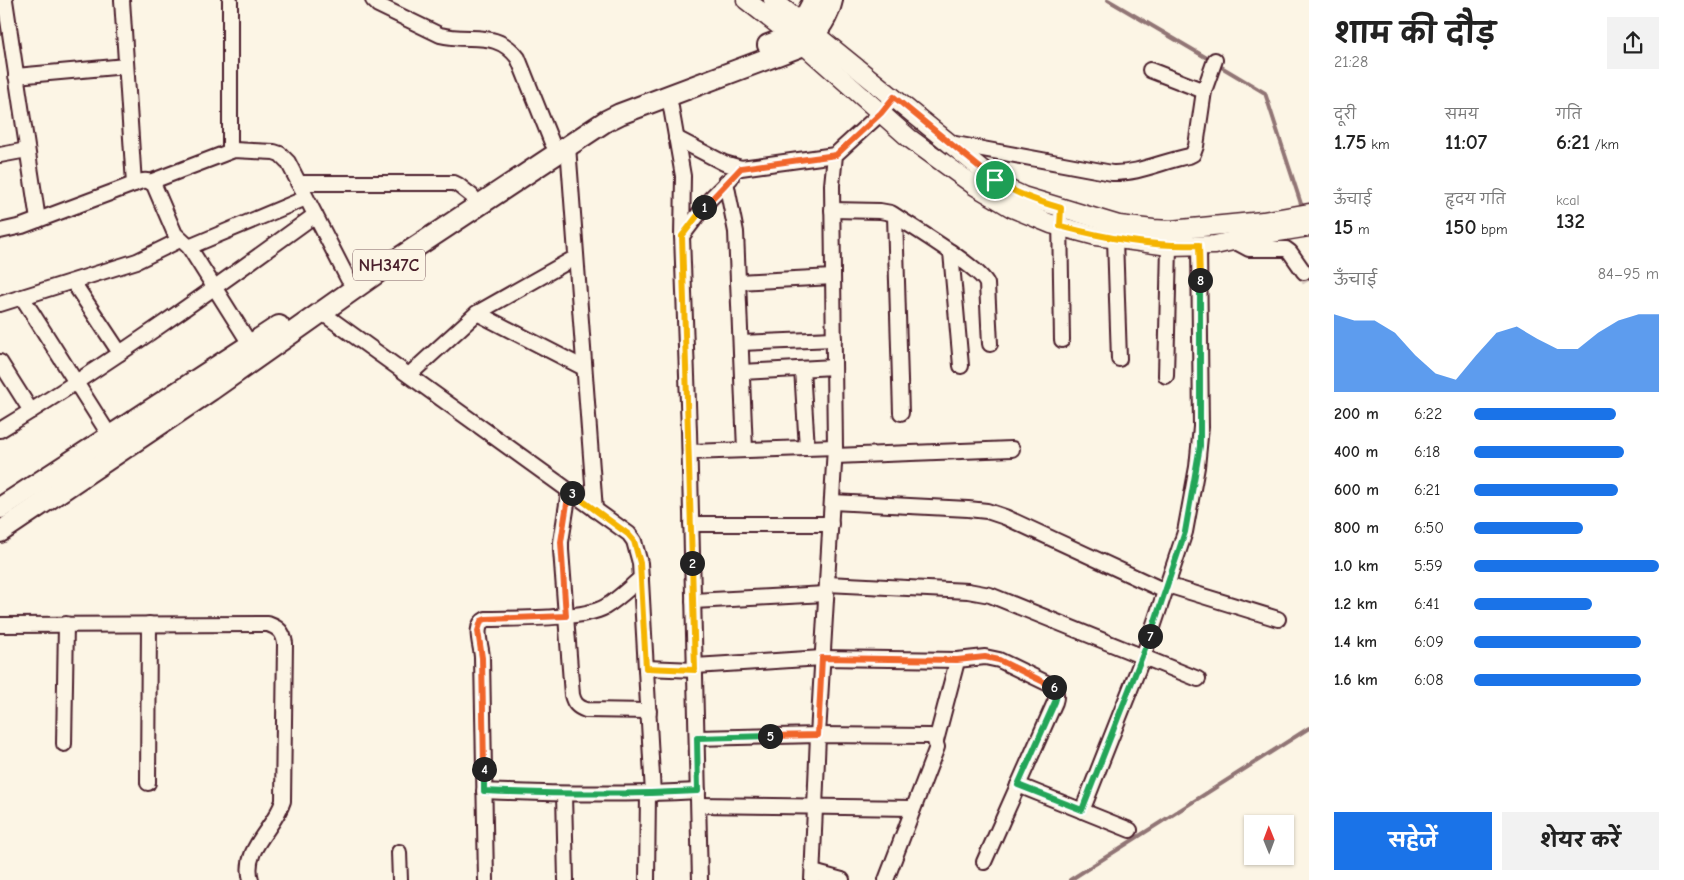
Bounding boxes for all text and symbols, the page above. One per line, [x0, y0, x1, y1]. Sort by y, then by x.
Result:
button: share [1607, 17, 1659, 69]
text: शाम की दौड़ [1334, 18, 1496, 50]
text: 21:28 [1334, 53, 1368, 71]
text: दूरी [1334, 106, 1356, 123]
text: समय [1445, 106, 1478, 123]
text: गति [1556, 106, 1581, 123]
text: 1.75 [1334, 130, 1367, 154]
text: 11:07 [1445, 130, 1487, 154]
text: 6:21 [1556, 130, 1590, 154]
text: km [1367, 136, 1390, 153]
text: /km [1590, 136, 1619, 153]
pin [974, 159, 1016, 201]
icon: arrive [981, 166, 1009, 194]
text: ऊँचाई [1334, 191, 1372, 208]
text: हृदय गति [1445, 191, 1506, 208]
text: kcal [1556, 192, 1580, 209]
pin: 1 [692, 194, 716, 220]
text: 1 [702, 199, 707, 216]
text: 132 [1556, 209, 1585, 233]
text: 15 [1334, 215, 1353, 239]
text: 150 [1445, 215, 1476, 239]
text: m [1353, 221, 1370, 238]
text: bpm [1476, 221, 1508, 238]
road number: NH347C [353, 250, 425, 280]
text: 84–95 m [1598, 265, 1659, 283]
pin: 8 [1188, 268, 1212, 292]
text: ऊँचाई [1334, 271, 1377, 289]
text: 8 [1197, 272, 1204, 289]
text: 200 m [1334, 405, 1379, 423]
text: 6:22 [1414, 405, 1442, 423]
text: 400 m [1334, 443, 1378, 461]
text: 6:18 [1414, 443, 1440, 461]
pin: 3 [560, 480, 584, 506]
text: 600 m [1334, 481, 1379, 499]
text: 6:21 [1414, 481, 1440, 499]
text: 3 [569, 485, 576, 502]
text: 800 m [1334, 519, 1379, 537]
text: 6:50 [1414, 519, 1444, 537]
pin: 2 [680, 550, 704, 576]
text: 2 [689, 555, 696, 572]
text: 1.0 km [1334, 557, 1379, 575]
text: 5:59 [1414, 557, 1443, 575]
text: 1.2 km [1334, 595, 1377, 613]
text: 6:41 [1414, 595, 1440, 613]
pin: 7 [1138, 624, 1162, 648]
text: 7 [1147, 628, 1154, 645]
text: 1.4 km [1334, 633, 1377, 651]
text: 6:09 [1414, 633, 1444, 651]
text: 1.6 km [1334, 671, 1378, 689]
text: 6:08 [1414, 671, 1444, 689]
pin: 6 [1042, 674, 1066, 700]
text: 6 [1051, 679, 1058, 696]
pin: 5 [758, 724, 782, 748]
text: 5 [767, 728, 774, 745]
pin: 4 [472, 756, 496, 782]
text: 4 [481, 761, 488, 778]
button: सहेजें [1334, 812, 1492, 870]
button: शेयर करें [1502, 812, 1659, 870]
north arrow [1244, 815, 1294, 865]
map controls [1244, 815, 1294, 865]

